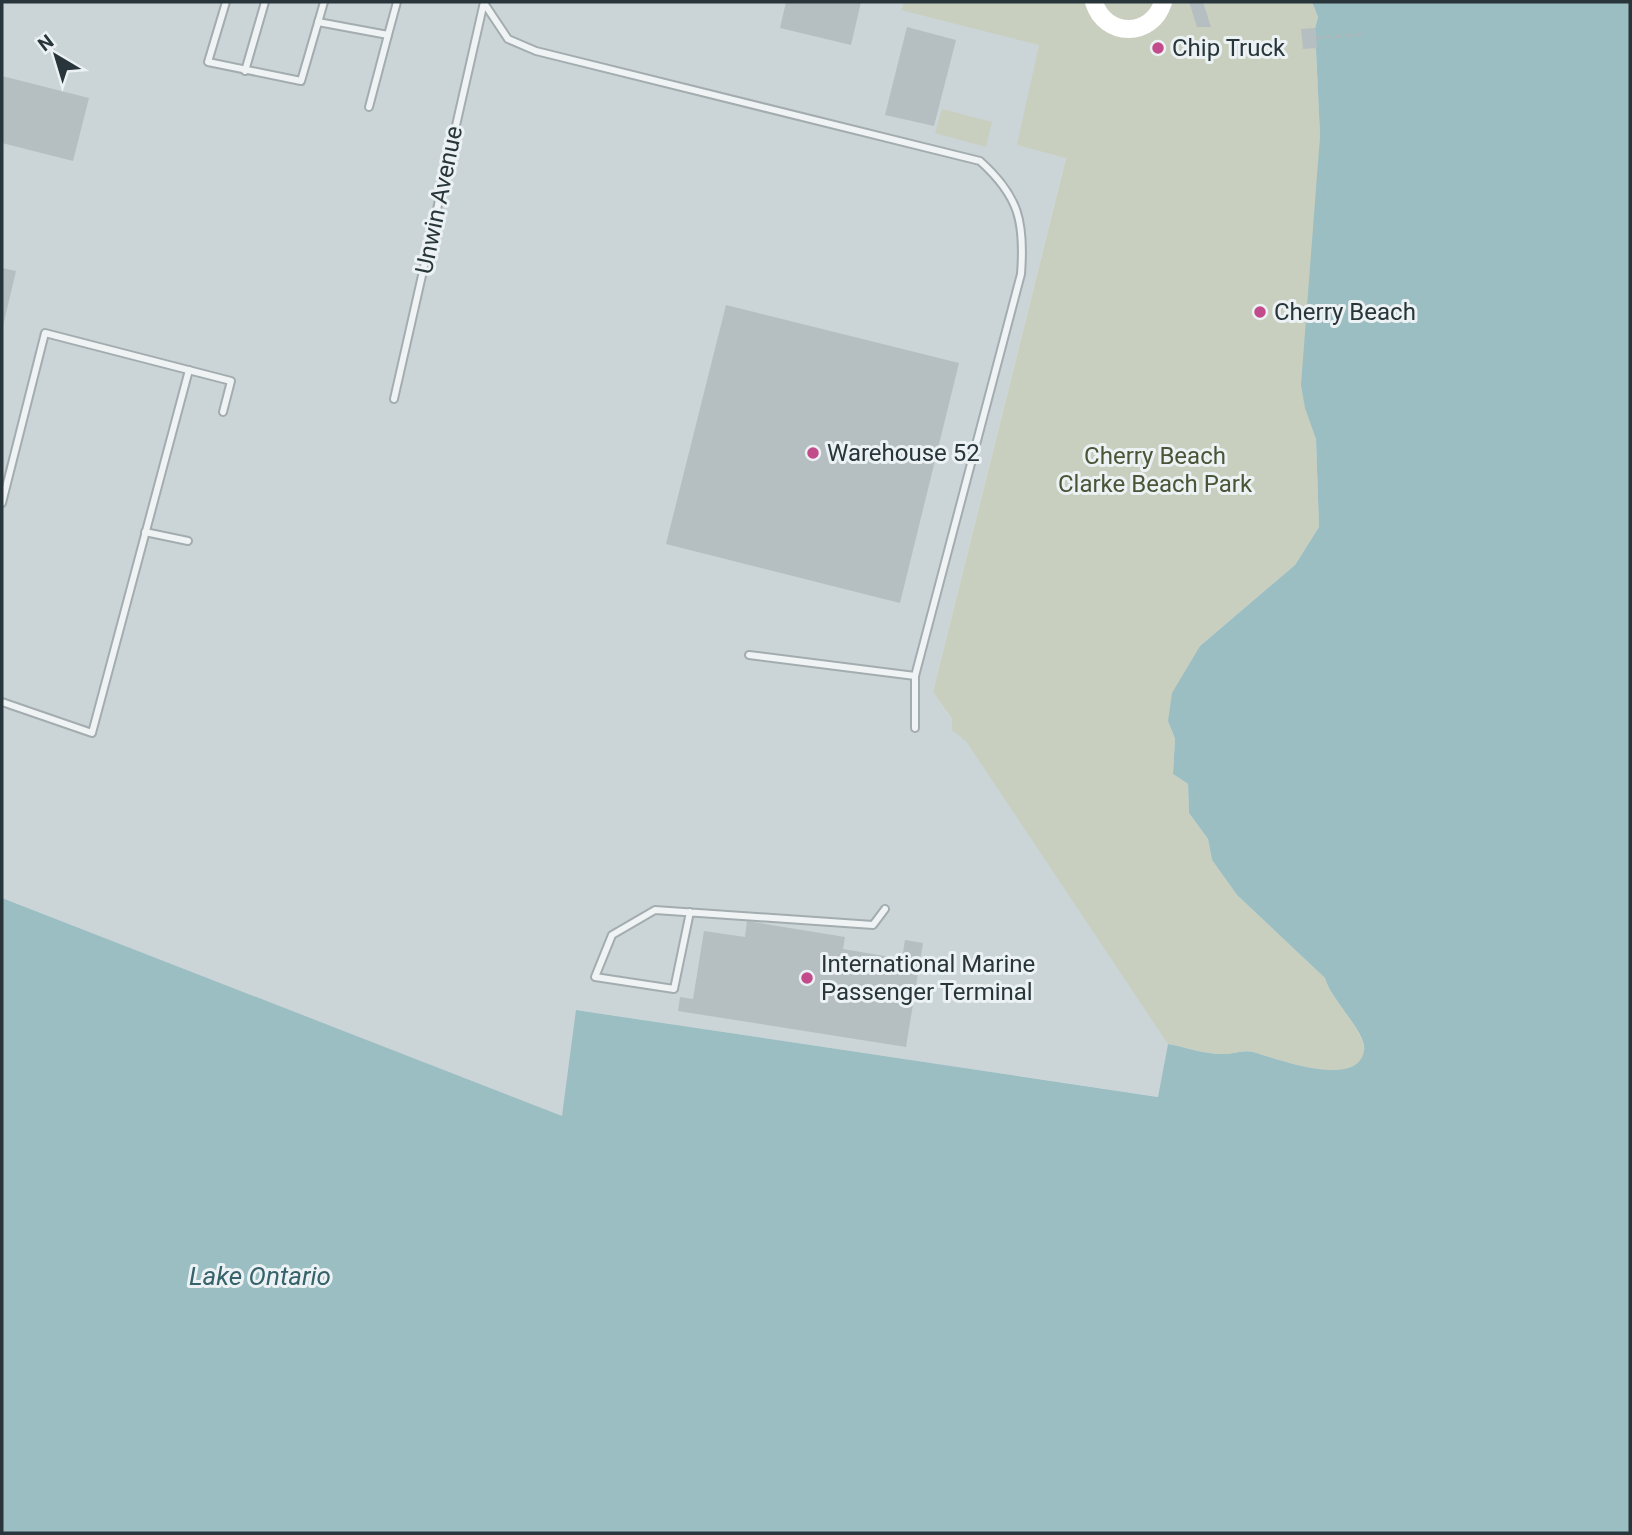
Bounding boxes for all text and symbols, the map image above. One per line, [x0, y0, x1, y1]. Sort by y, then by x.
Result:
north arrow [21, 21, 91, 91]
text: N [33, 30, 58, 56]
place label: Chip Truck [1172, 34, 1286, 62]
marker: Chip Truck [1150, 40, 1166, 56]
street label: Unwin Avenue [410, 124, 468, 276]
place label: Cherry Beach [1274, 298, 1416, 326]
marker: Cherry Beach [1252, 304, 1268, 320]
place label: Warehouse 52 [827, 439, 980, 467]
park label: Cherry Beach Clarke Beach Park [1058, 442, 1253, 498]
marker: Warehouse 52 [805, 445, 821, 461]
place label: International Marine Passenger Terminal [821, 950, 1035, 1006]
marker: International Marine Passenger Terminal [799, 970, 815, 986]
water label: Lake Ontario [189, 1261, 331, 1291]

